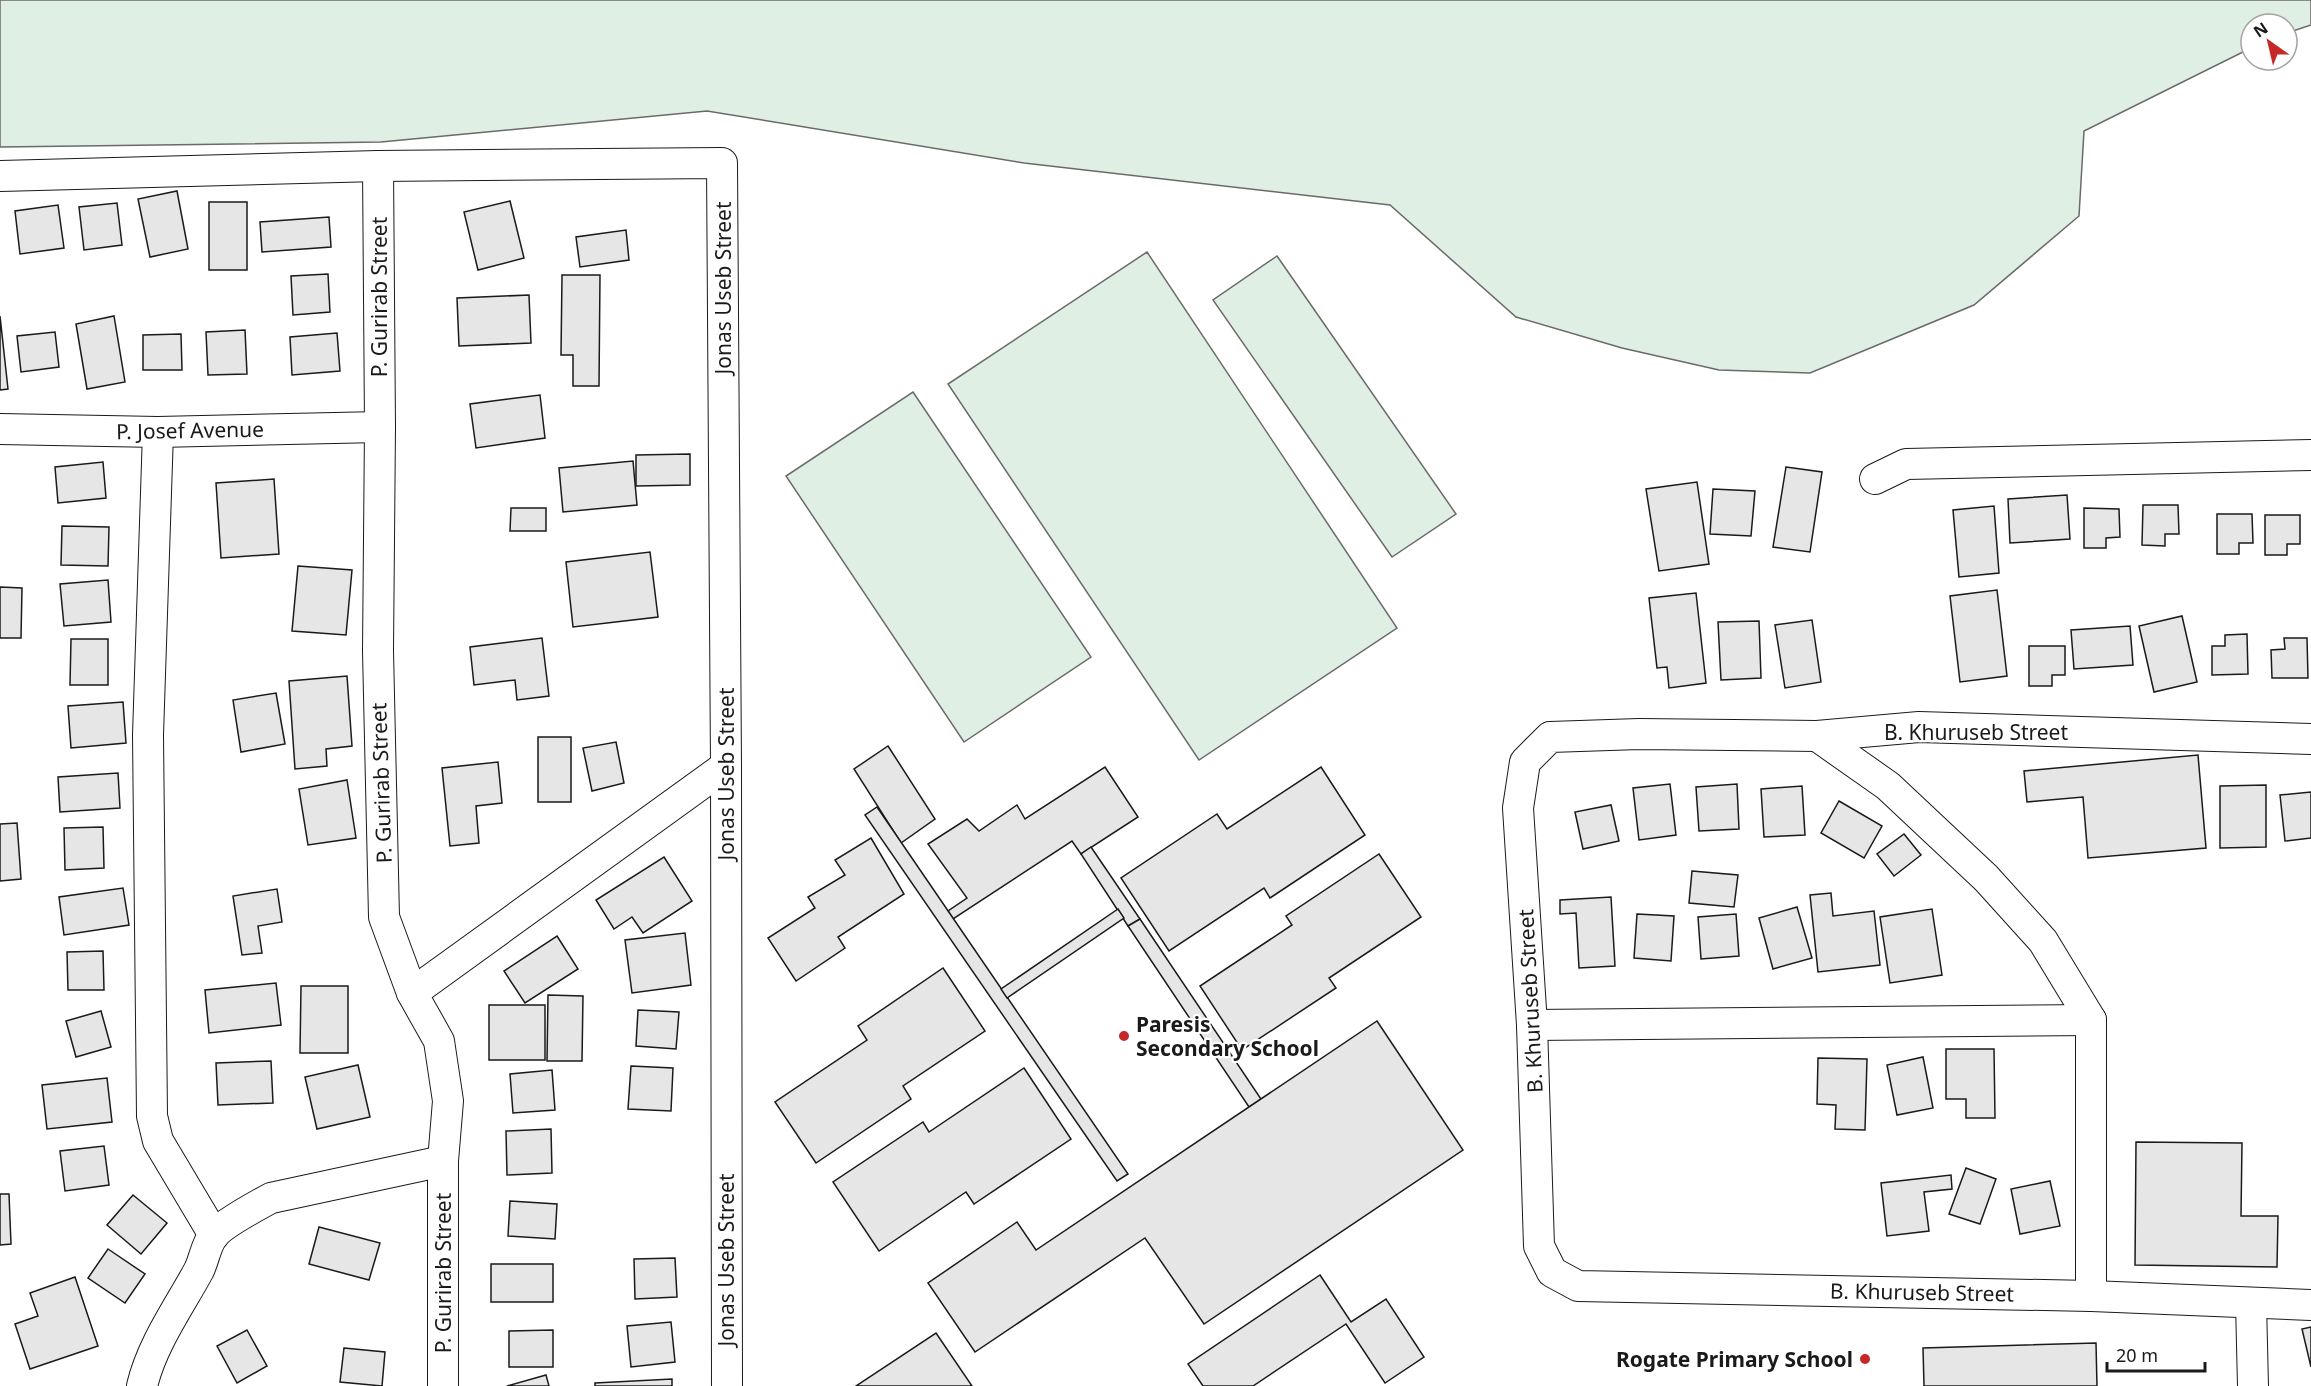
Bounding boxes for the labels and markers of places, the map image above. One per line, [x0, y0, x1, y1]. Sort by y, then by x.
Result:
place label: Paresis Secondary School [1136, 1010, 1319, 1062]
marker: Paresis Secondary School [1117, 1029, 1131, 1043]
place label: Rogate Primary School [1616, 1345, 1853, 1373]
marker: Rogate Primary School [1858, 1352, 1872, 1366]

